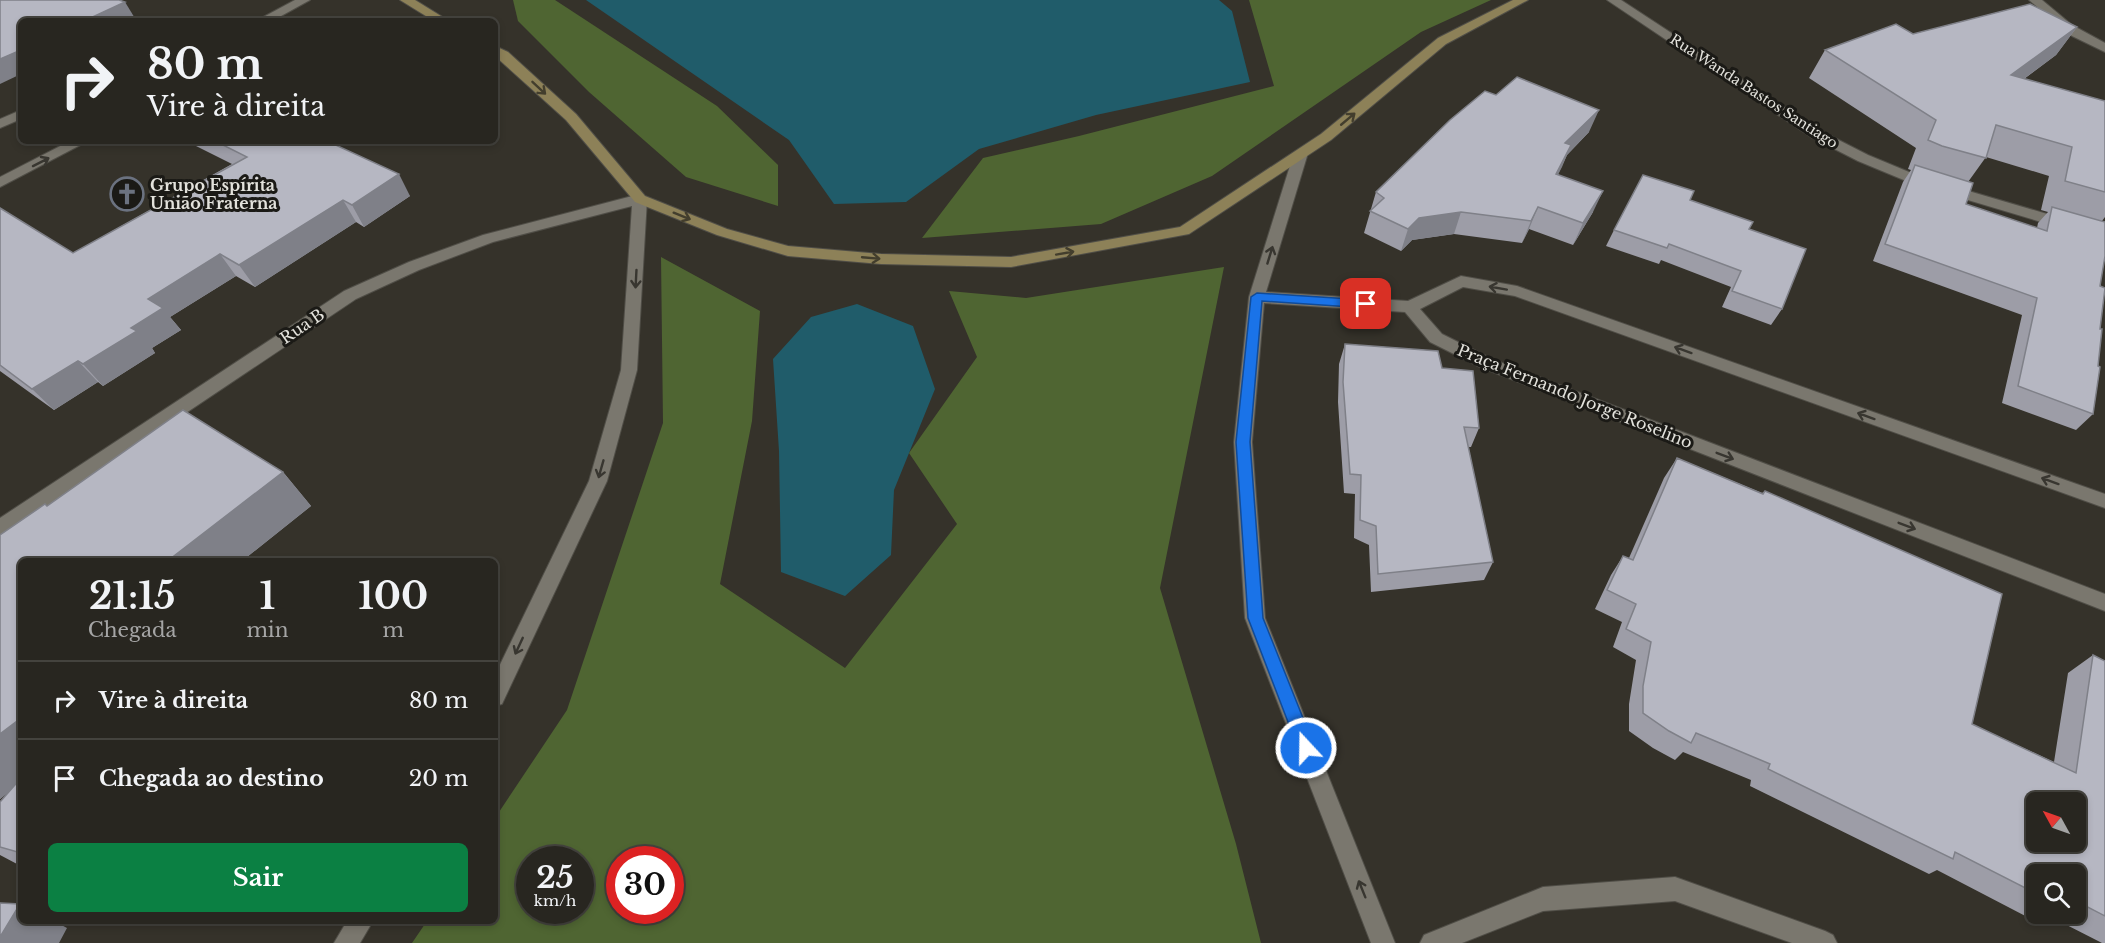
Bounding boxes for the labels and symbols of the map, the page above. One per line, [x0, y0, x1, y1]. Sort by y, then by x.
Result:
street label: Rua Wanda Bastos Santiago [1667, 30, 1841, 152]
one-way arrow [532, 81, 547, 95]
one-way arrow [1340, 112, 1356, 125]
one-way arrow [31, 156, 49, 167]
place label: Grupo Espírita União Fraterna [150, 175, 278, 213]
church icon: Grupo Espírita União Fraterna [109, 176, 145, 212]
one-way arrow [672, 211, 691, 222]
one-way arrow [1265, 246, 1276, 265]
one-way arrow [1054, 247, 1074, 258]
one-way arrow [860, 253, 880, 264]
one-way arrow [631, 268, 642, 288]
pin [1340, 278, 1391, 329]
one-way arrow [1489, 282, 1508, 293]
street label: Rua B [276, 304, 328, 348]
street label: Praça Fernando Jorge Roselino [1455, 340, 1695, 452]
one-way arrow [1674, 344, 1692, 355]
one-way arrow [1857, 409, 1876, 420]
one-way arrow [1715, 451, 1734, 462]
one-way arrow [595, 459, 606, 478]
one-way arrow [2041, 475, 2060, 486]
one-way arrow [1897, 521, 1916, 532]
one-way arrow [513, 637, 525, 655]
position arrow [1274, 716, 1338, 780]
north arrow [2026, 792, 2086, 852]
speed limit sign: 30 [606, 846, 684, 924]
one-way arrow [1356, 880, 1367, 898]

